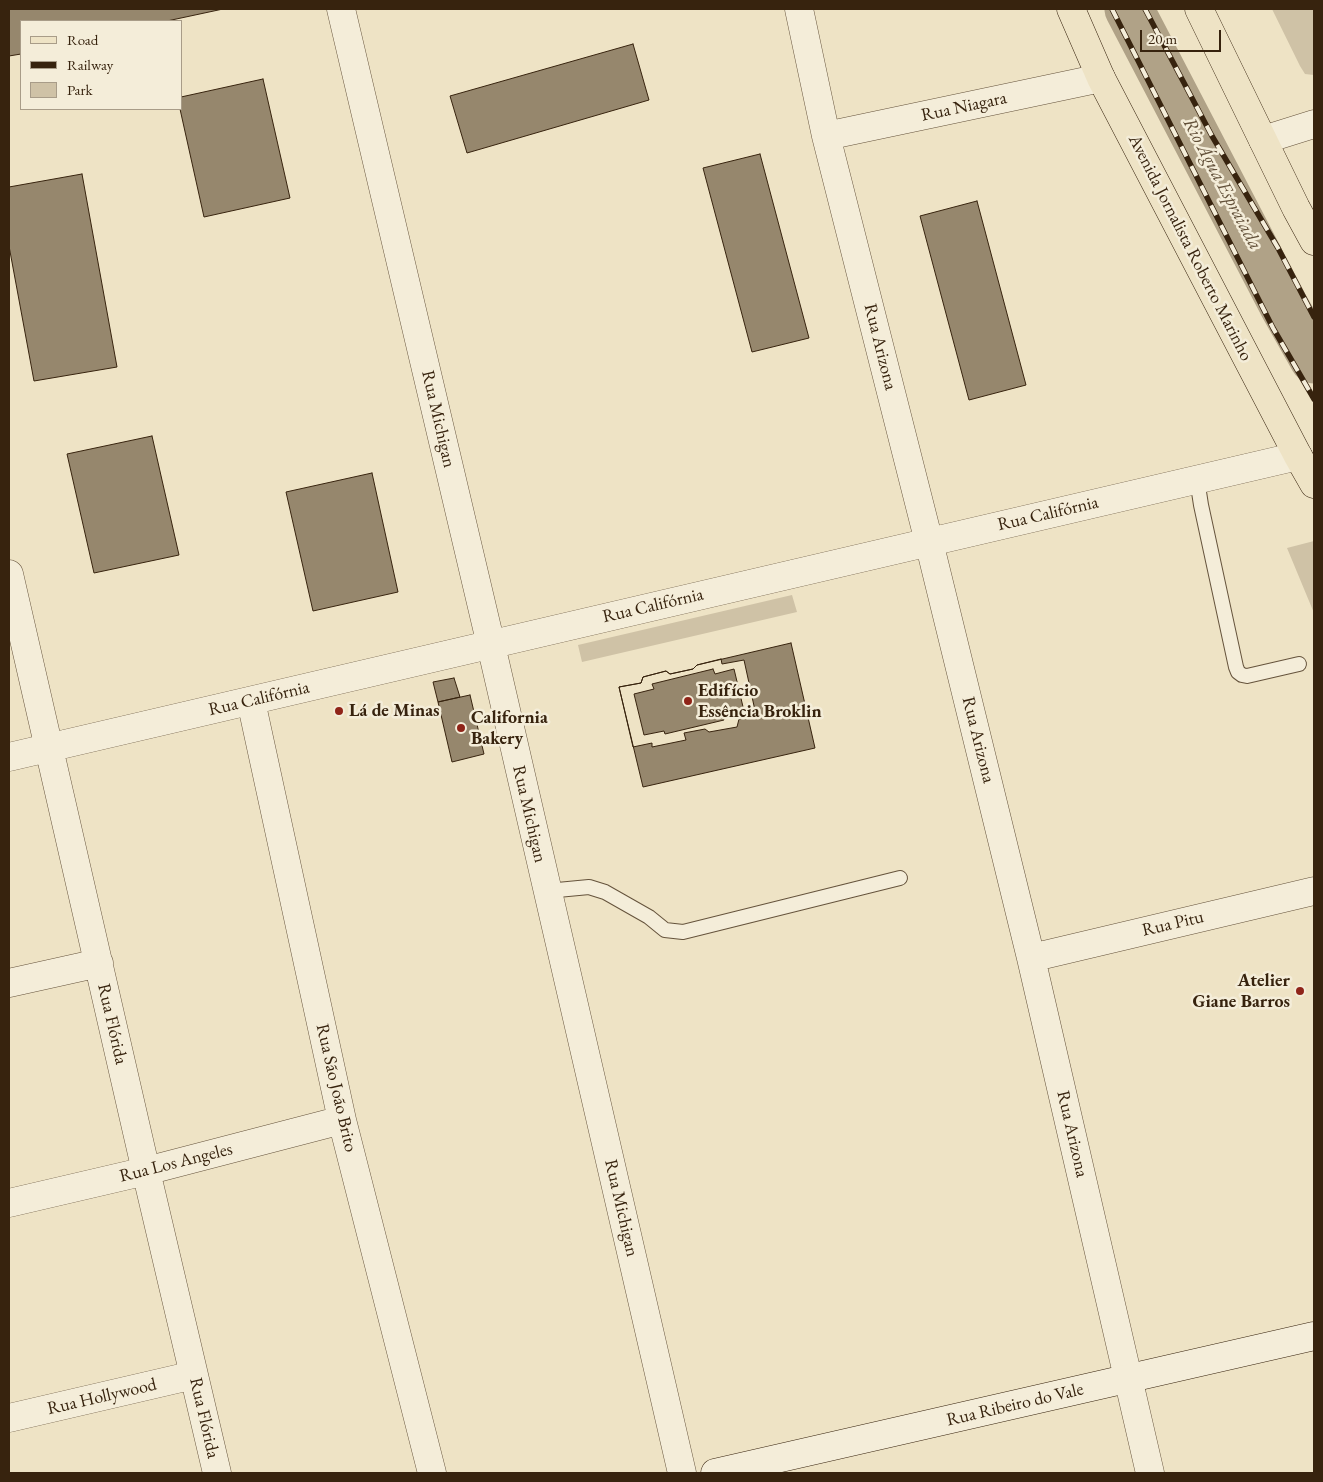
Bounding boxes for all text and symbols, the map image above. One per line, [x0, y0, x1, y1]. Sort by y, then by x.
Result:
legend [20, 20, 182, 110]
scale bar [1143, 20, 1224, 52]
text: 20 m [1148, 29, 1177, 48]
text: Road [67, 30, 98, 49]
text: Railway [67, 55, 113, 74]
text: Park [67, 80, 93, 99]
street label: Rua Niagara [919, 87, 1009, 127]
water label: Rio Água Espraiada [1178, 114, 1266, 254]
street label: Avenida Jornalista Roberto Marinho [1123, 131, 1257, 365]
street label: Rua Arizona [859, 302, 901, 392]
street label: Rua Michigan [416, 368, 460, 470]
street label: Rua Califórnia [995, 492, 1101, 536]
street label: Rua Califórnia [600, 584, 706, 628]
street label: Rua Califórnia [206, 677, 312, 721]
place label: Edifício Essência Broklin [698, 680, 822, 722]
marker: Edifício Essência Broklin [682, 695, 694, 707]
street label: Rua Arizona [957, 695, 999, 785]
place label: Lá de Minas [349, 700, 439, 722]
marker: Lá de Minas [333, 705, 345, 717]
place label: California Bakery [471, 707, 548, 750]
marker: California Bakery [455, 722, 467, 734]
street label: Rua Michigan [507, 763, 551, 865]
street label: Rua Pitu [1140, 906, 1206, 942]
place label: Atelier Giane Barros [1193, 970, 1290, 1012]
street label: Rua Flórida [92, 981, 132, 1067]
marker: Atelier Giane Barros [1294, 985, 1306, 997]
street label: Rua São João Brito [311, 1022, 361, 1154]
street label: Rua Arizona [1052, 1089, 1092, 1179]
street label: Rua Los Angeles [117, 1139, 235, 1187]
street label: Rua Michigan [599, 1157, 643, 1259]
street label: Rua Hollywood [45, 1374, 159, 1420]
street label: Rua Flórida [184, 1375, 224, 1461]
street label: Rua Ribeiro do Vale [944, 1379, 1086, 1431]

